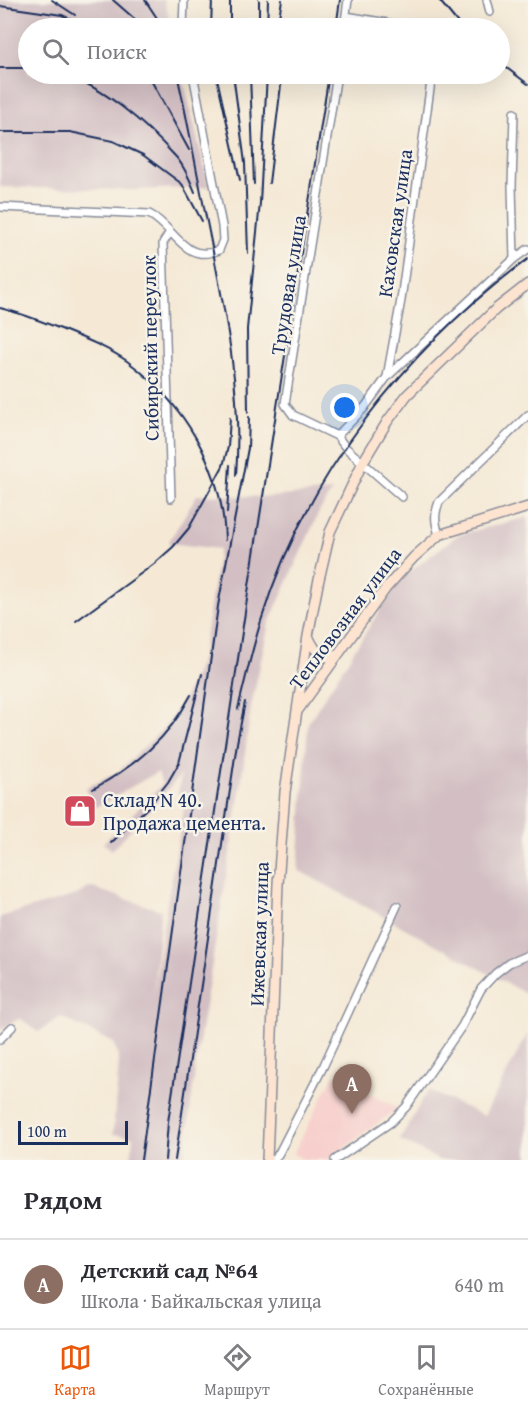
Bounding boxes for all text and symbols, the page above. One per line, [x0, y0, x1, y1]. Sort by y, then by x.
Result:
search box [18, 18, 510, 84]
icon: search [39, 35, 72, 68]
text: Поиск [87, 35, 147, 67]
street label: Каховская улица [370, 147, 419, 299]
street label: Трудовая улица [262, 213, 313, 357]
street label: Сибирский переулок [133, 254, 166, 441]
your location [330, 393, 359, 422]
street label: Тепловозная улица [281, 540, 408, 695]
place label: Склад N 40. Продажа цемента. [103, 785, 266, 837]
shop icon: Склад N 40. Продажа цемента. [62, 793, 98, 829]
street label: Ижевская улица [241, 861, 276, 1007]
pin: A [332, 1064, 372, 1114]
scale bar [18, 1118, 128, 1146]
text: 100 m [27, 1119, 67, 1143]
text: Рядом [24, 1180, 102, 1219]
text: Детский сад №64 [81, 1254, 258, 1286]
text: A [37, 1270, 50, 1299]
text: 640 m [454, 1270, 504, 1299]
text: Школа · Байкальская улица [81, 1286, 322, 1315]
tab: Карта [54, 1341, 96, 1401]
tab: Маршрут [204, 1341, 270, 1401]
tab: Сохранённые [378, 1341, 474, 1401]

